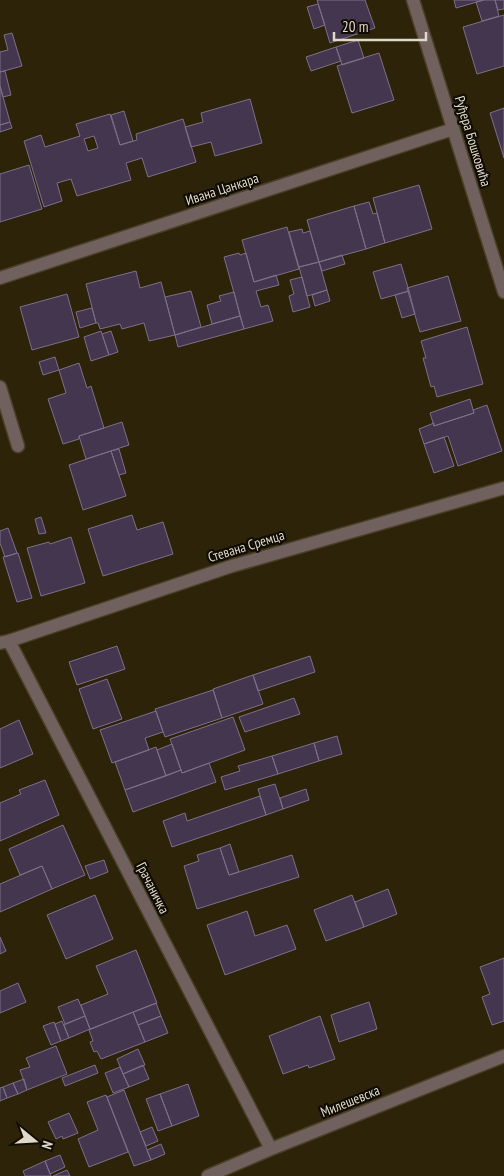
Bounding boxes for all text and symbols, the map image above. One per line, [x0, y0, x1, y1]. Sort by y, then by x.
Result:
scale bar [334, 10, 426, 42]
text: 20 m [342, 17, 368, 36]
street label: Руђера Бошковића [451, 94, 495, 188]
street label: Ивана Цанкара [183, 169, 261, 209]
street label: Стевана Сремца [206, 526, 286, 566]
street label: Грачаничка [132, 859, 174, 917]
street label: Милешевска [318, 1081, 382, 1121]
north arrow [10, 1116, 60, 1166]
text: N [38, 1139, 57, 1151]

